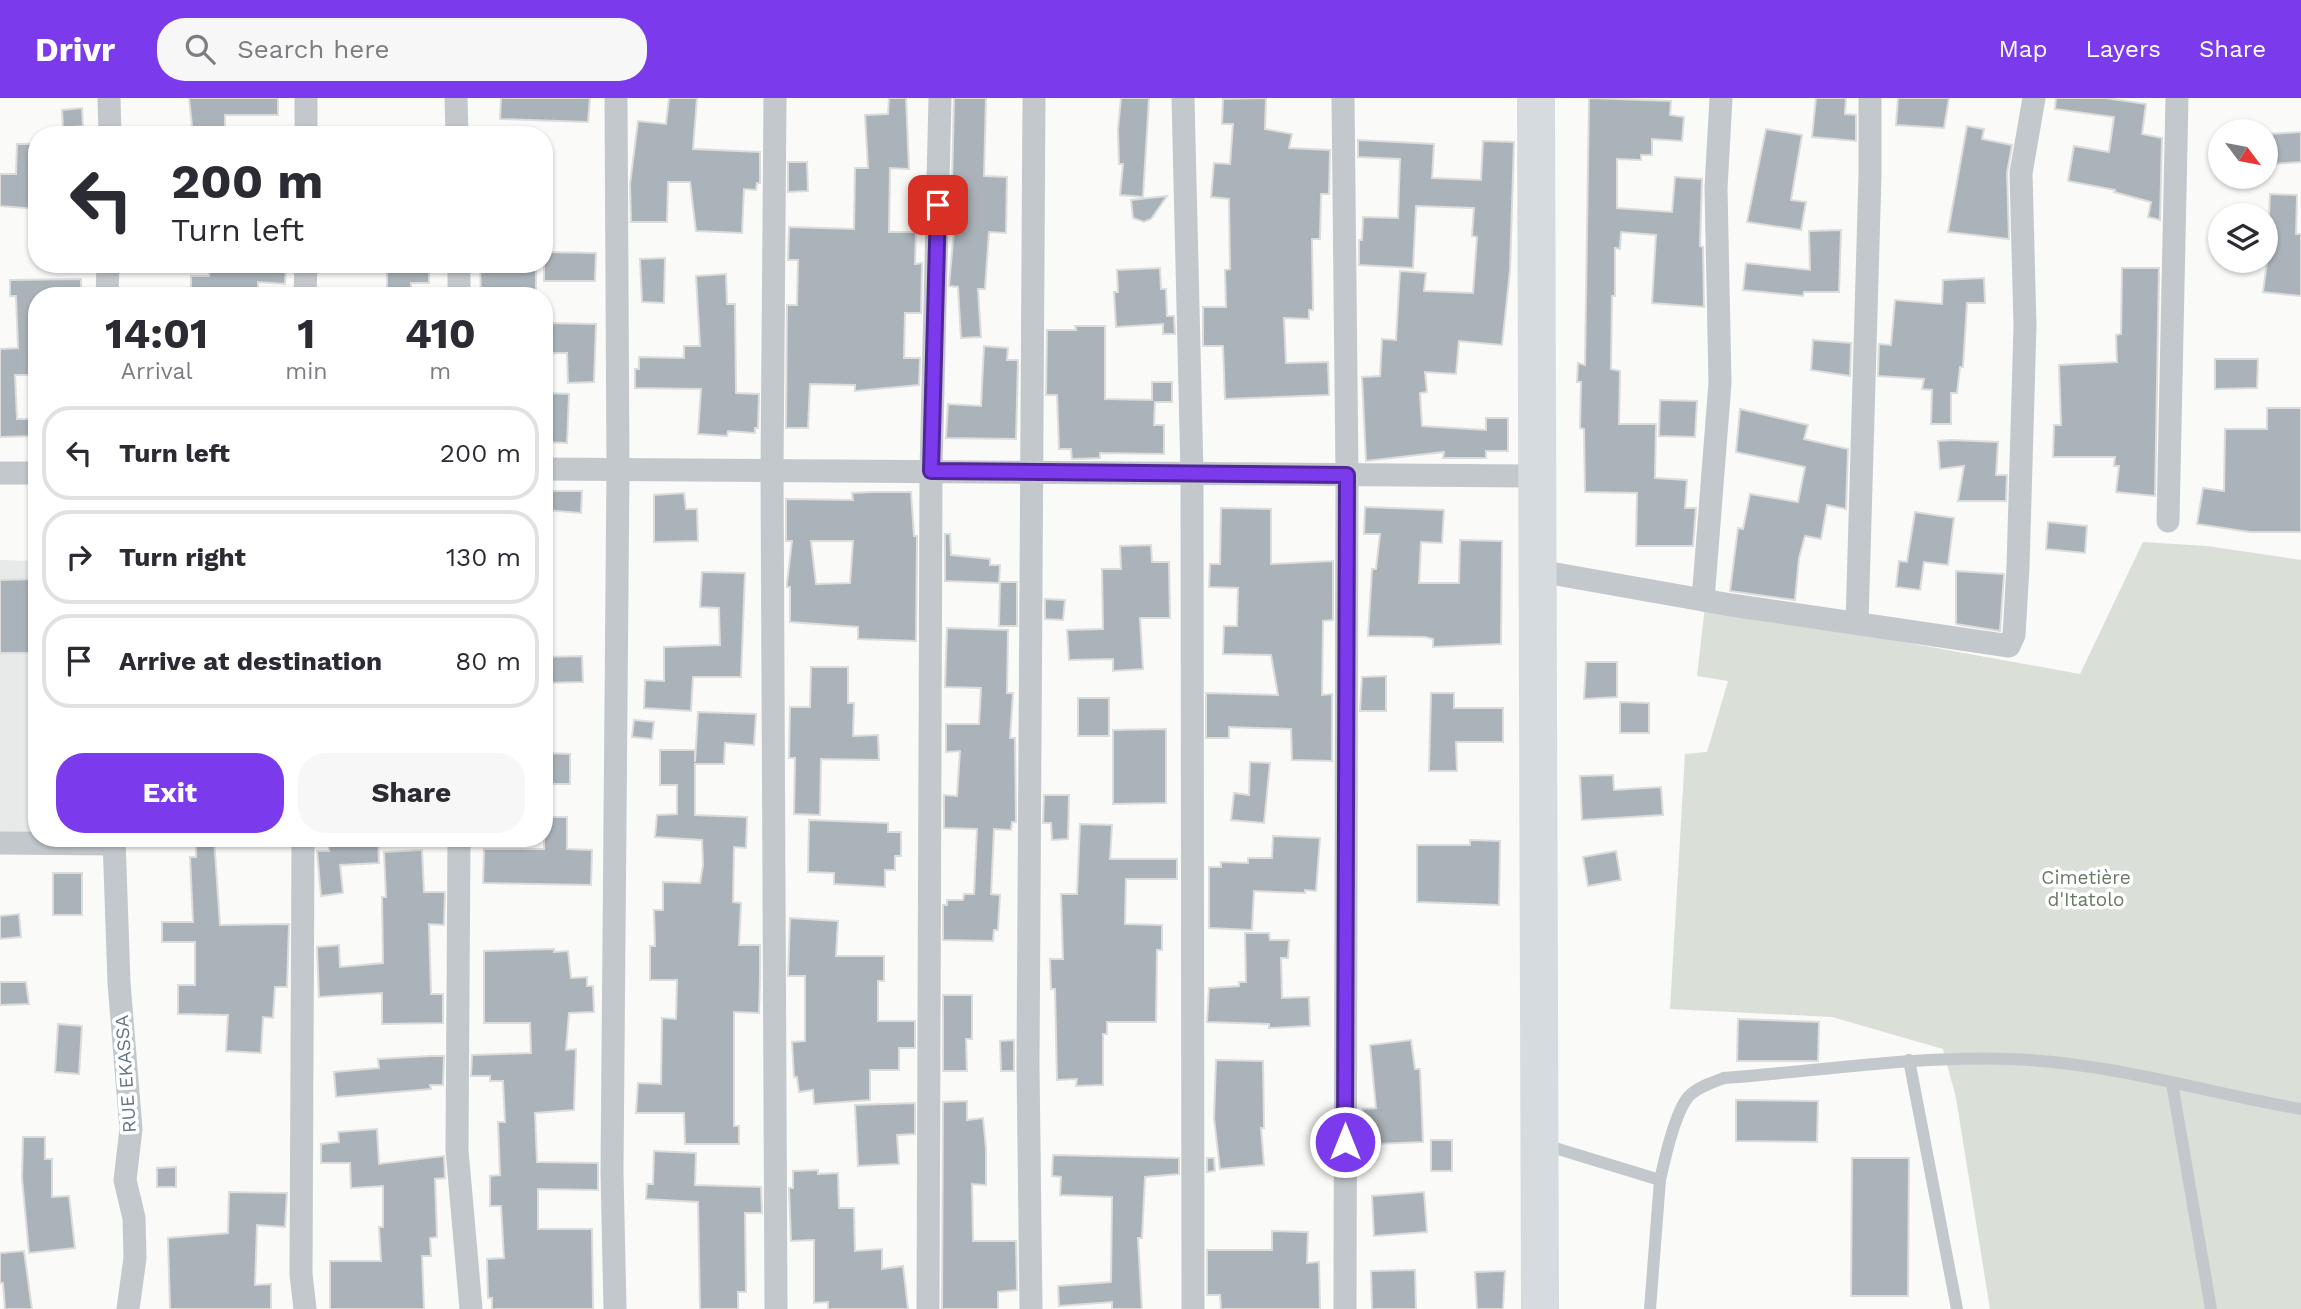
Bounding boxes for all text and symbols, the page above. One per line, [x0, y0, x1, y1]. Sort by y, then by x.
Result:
search box [157, 18, 647, 81]
text: Drivr [35, 30, 115, 69]
icon: search [181, 30, 219, 68]
text: Search here [237, 34, 390, 64]
text: Map [1999, 35, 2047, 63]
text: Layers [2085, 35, 2161, 63]
text: Share [2199, 35, 2266, 63]
north arrow [2208, 119, 2278, 189]
map controls [2208, 119, 2278, 273]
text: 200 m [171, 152, 323, 210]
icon: left [56, 154, 147, 245]
pin [908, 175, 968, 235]
icon: arrive [919, 186, 957, 224]
button: layers [2208, 203, 2278, 273]
text: Turn left [171, 211, 304, 249]
text: 14:01 [105, 309, 208, 358]
text: 1 [297, 309, 315, 358]
text: 410 [405, 309, 476, 358]
text: Arrival [121, 358, 193, 385]
text: min [285, 358, 328, 385]
text: m [429, 358, 451, 385]
icon: left [60, 434, 98, 472]
text: Turn left [119, 438, 230, 468]
text: 200 m [440, 438, 521, 468]
icon: right [60, 538, 98, 576]
text: Turn right [119, 542, 246, 572]
text: 130 m [446, 542, 521, 572]
icon: arrive [60, 642, 98, 680]
text: Arrive at destination [119, 646, 382, 676]
text: 80 m [455, 646, 521, 676]
button: Exit [56, 753, 284, 833]
button: Share [298, 753, 525, 833]
park label: Cimetière d'Itatolo [2041, 866, 2131, 911]
street label: RUE EKASSA [110, 1014, 141, 1134]
position arrow [1308, 1105, 1382, 1179]

